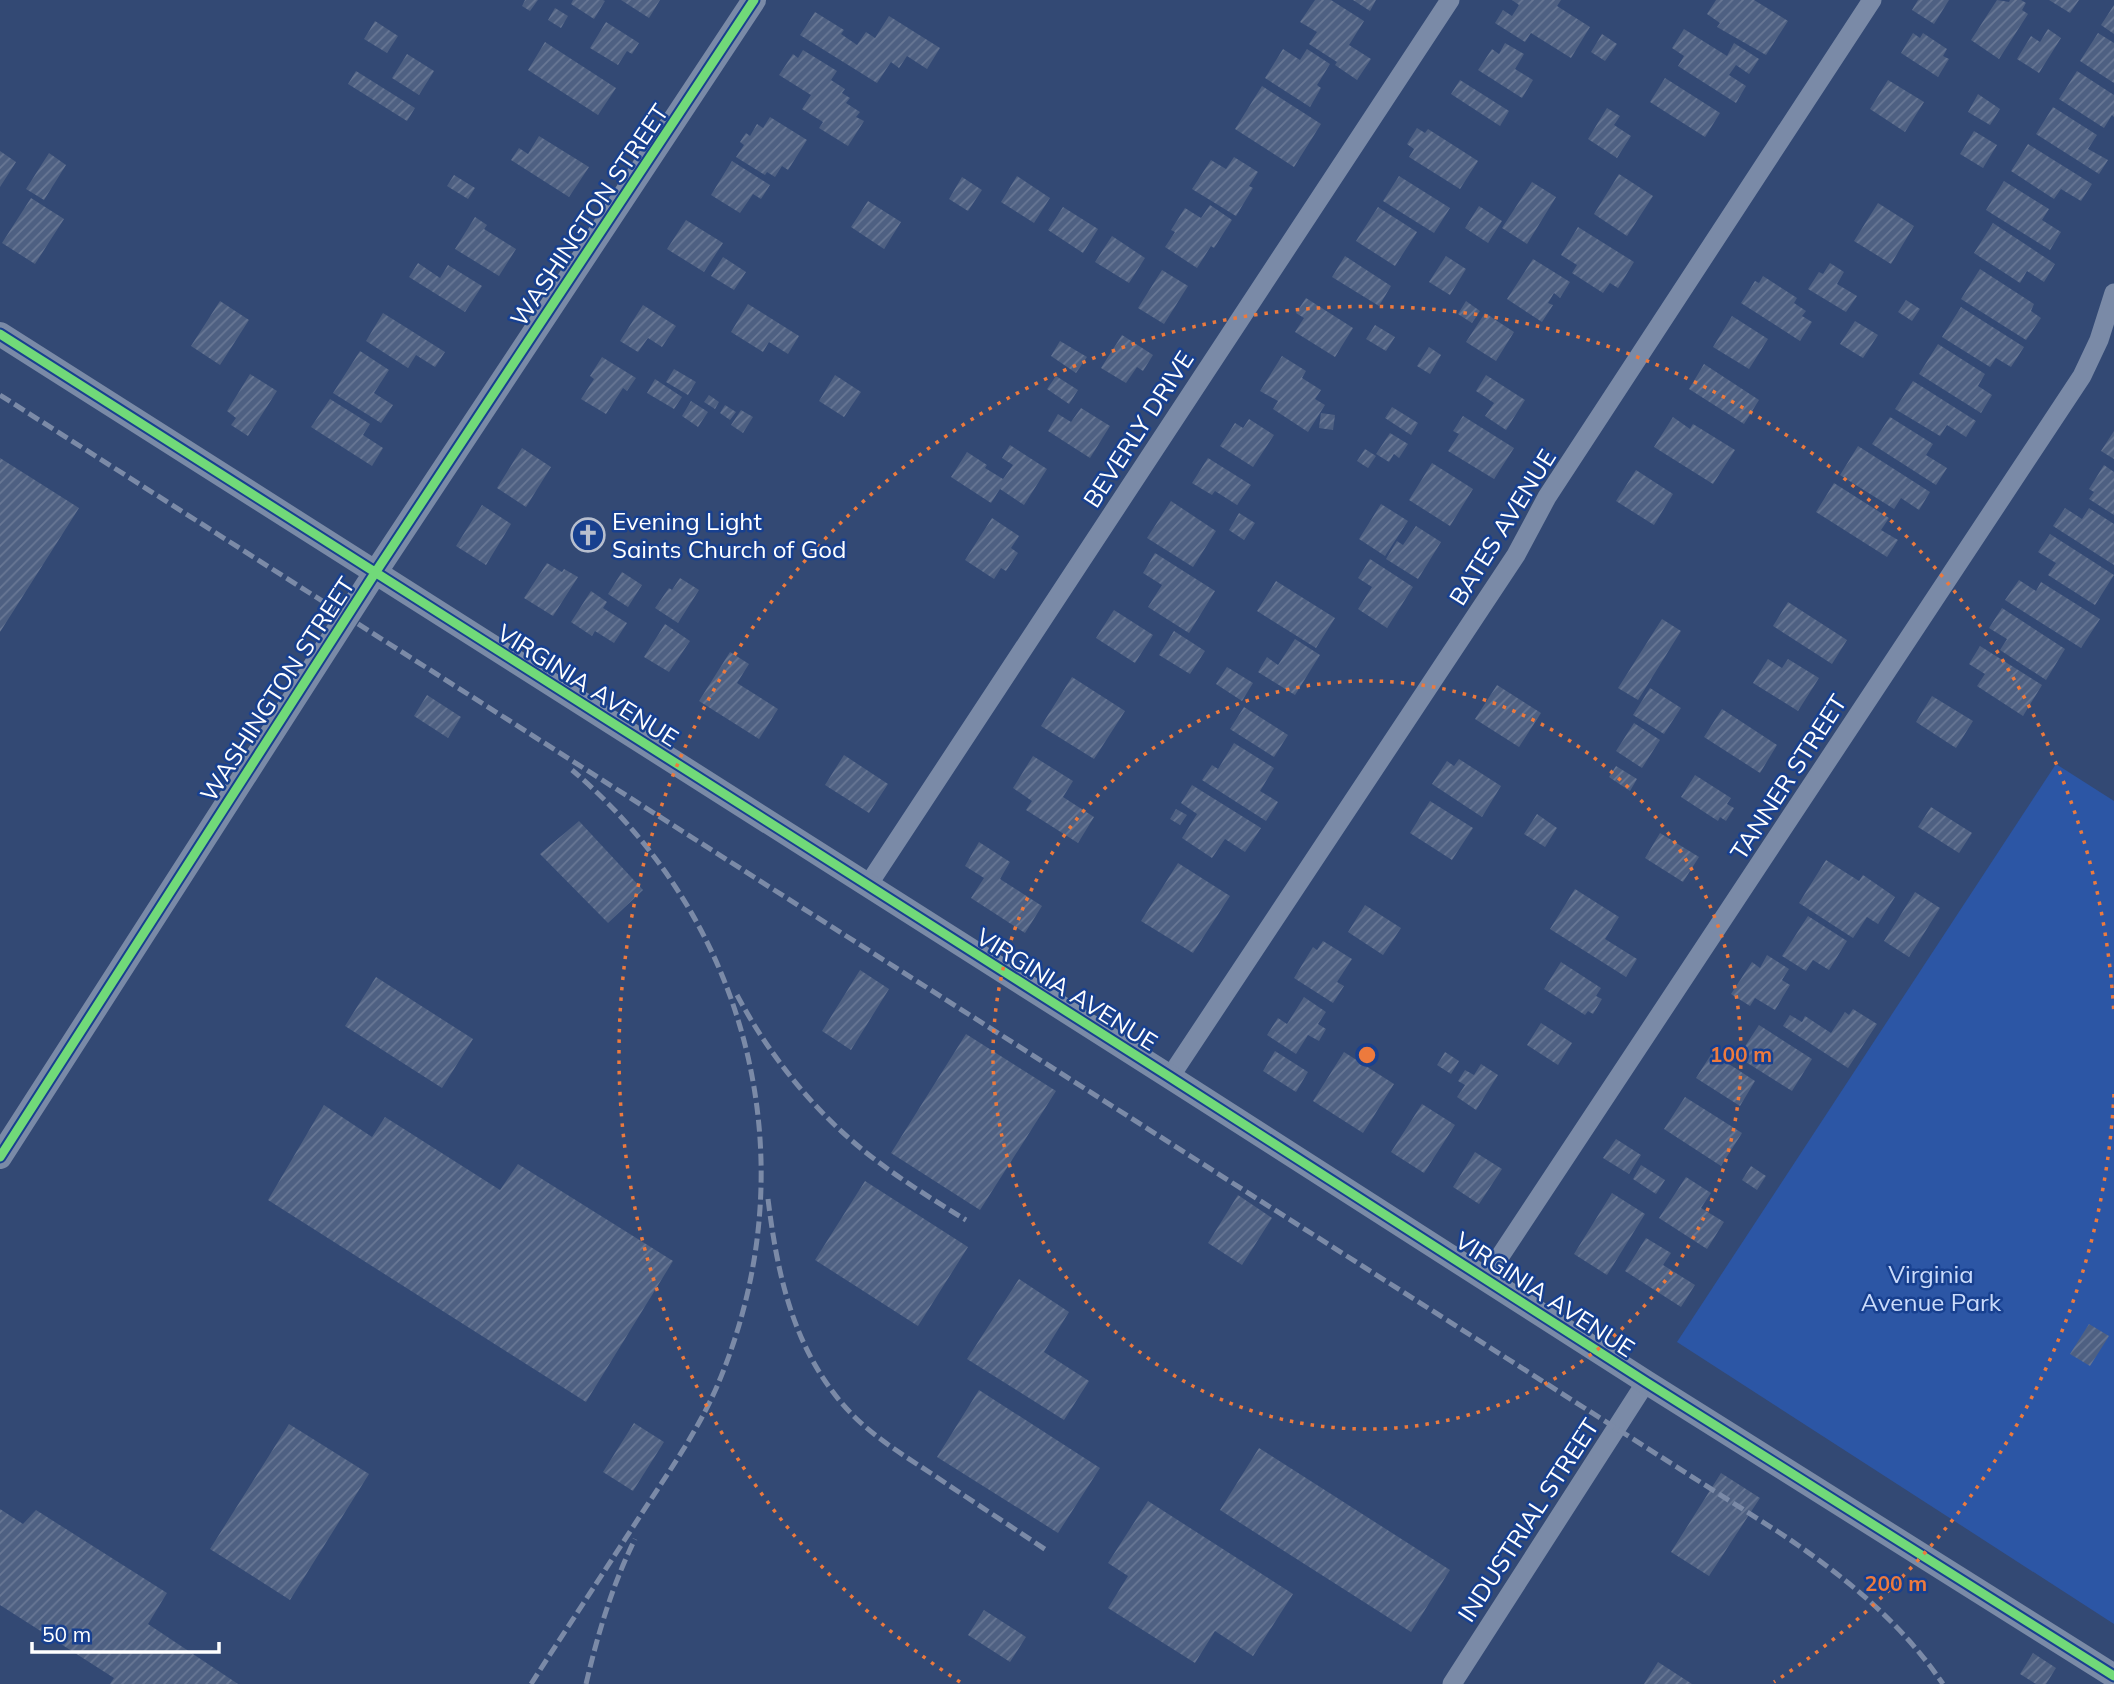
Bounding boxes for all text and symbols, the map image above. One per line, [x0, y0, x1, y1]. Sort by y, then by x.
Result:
street label: WASHINGTON STREET [503, 98, 675, 332]
street label: BEVERLY DRIVE [1076, 345, 1200, 513]
street label: BATES AVENUE [1442, 443, 1562, 611]
place label: Evening Light Saints Church of God [612, 506, 846, 564]
church icon: Evening Light Saints Church of God [569, 516, 607, 554]
street label: WASHINGTON STREET [193, 571, 361, 807]
street label: VIRGINIA AVENUE [492, 617, 684, 753]
street label: TANNER STREET [1723, 688, 1853, 865]
street label: VIRGINIA AVENUE [971, 921, 1163, 1057]
text: 100 m [1710, 1041, 1772, 1067]
centre of rings [1355, 1043, 1379, 1067]
street label: VIRGINIA AVENUE [1450, 1225, 1640, 1363]
park label: Virginia Avenue Park [1861, 1259, 2002, 1317]
street label: INDUSTRIAL STREET [1451, 1412, 1605, 1627]
text: 200 m [1865, 1570, 1927, 1596]
scale bar [32, 1610, 219, 1654]
text: 50 m [42, 1621, 91, 1647]

